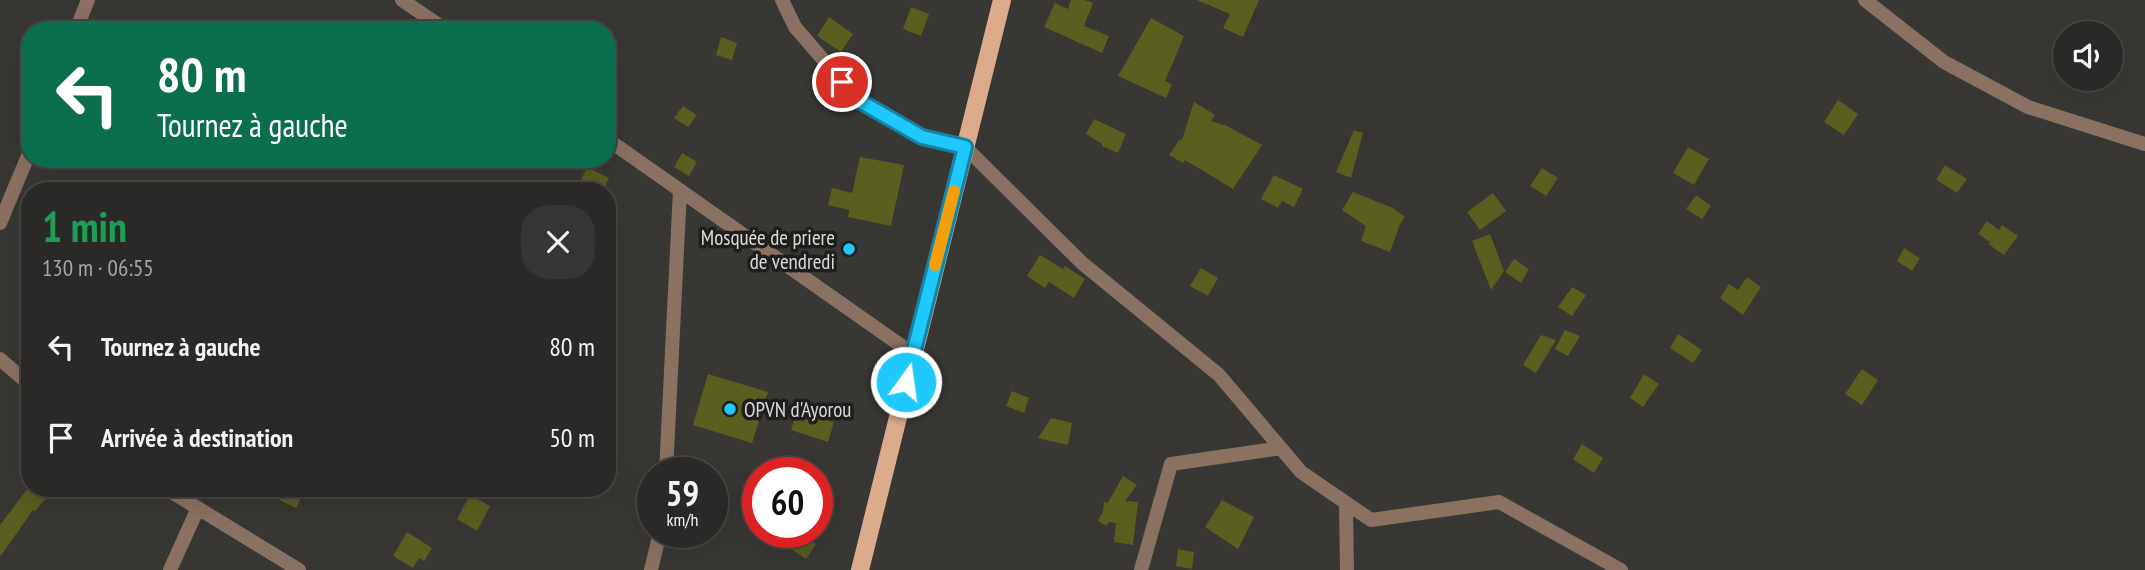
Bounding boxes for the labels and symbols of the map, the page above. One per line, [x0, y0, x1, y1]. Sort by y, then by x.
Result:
pin [812, 52, 872, 112]
place label: Mosquée de priere de vendredi [701, 224, 835, 275]
marker: Mosquée de priere de vendredi [841, 241, 857, 257]
position arrow [869, 345, 943, 419]
place label: OPVN d'Ayorou [744, 396, 851, 423]
marker: OPVN d'Ayorou [722, 401, 738, 417]
speed limit sign: 60 [742, 457, 833, 548]

